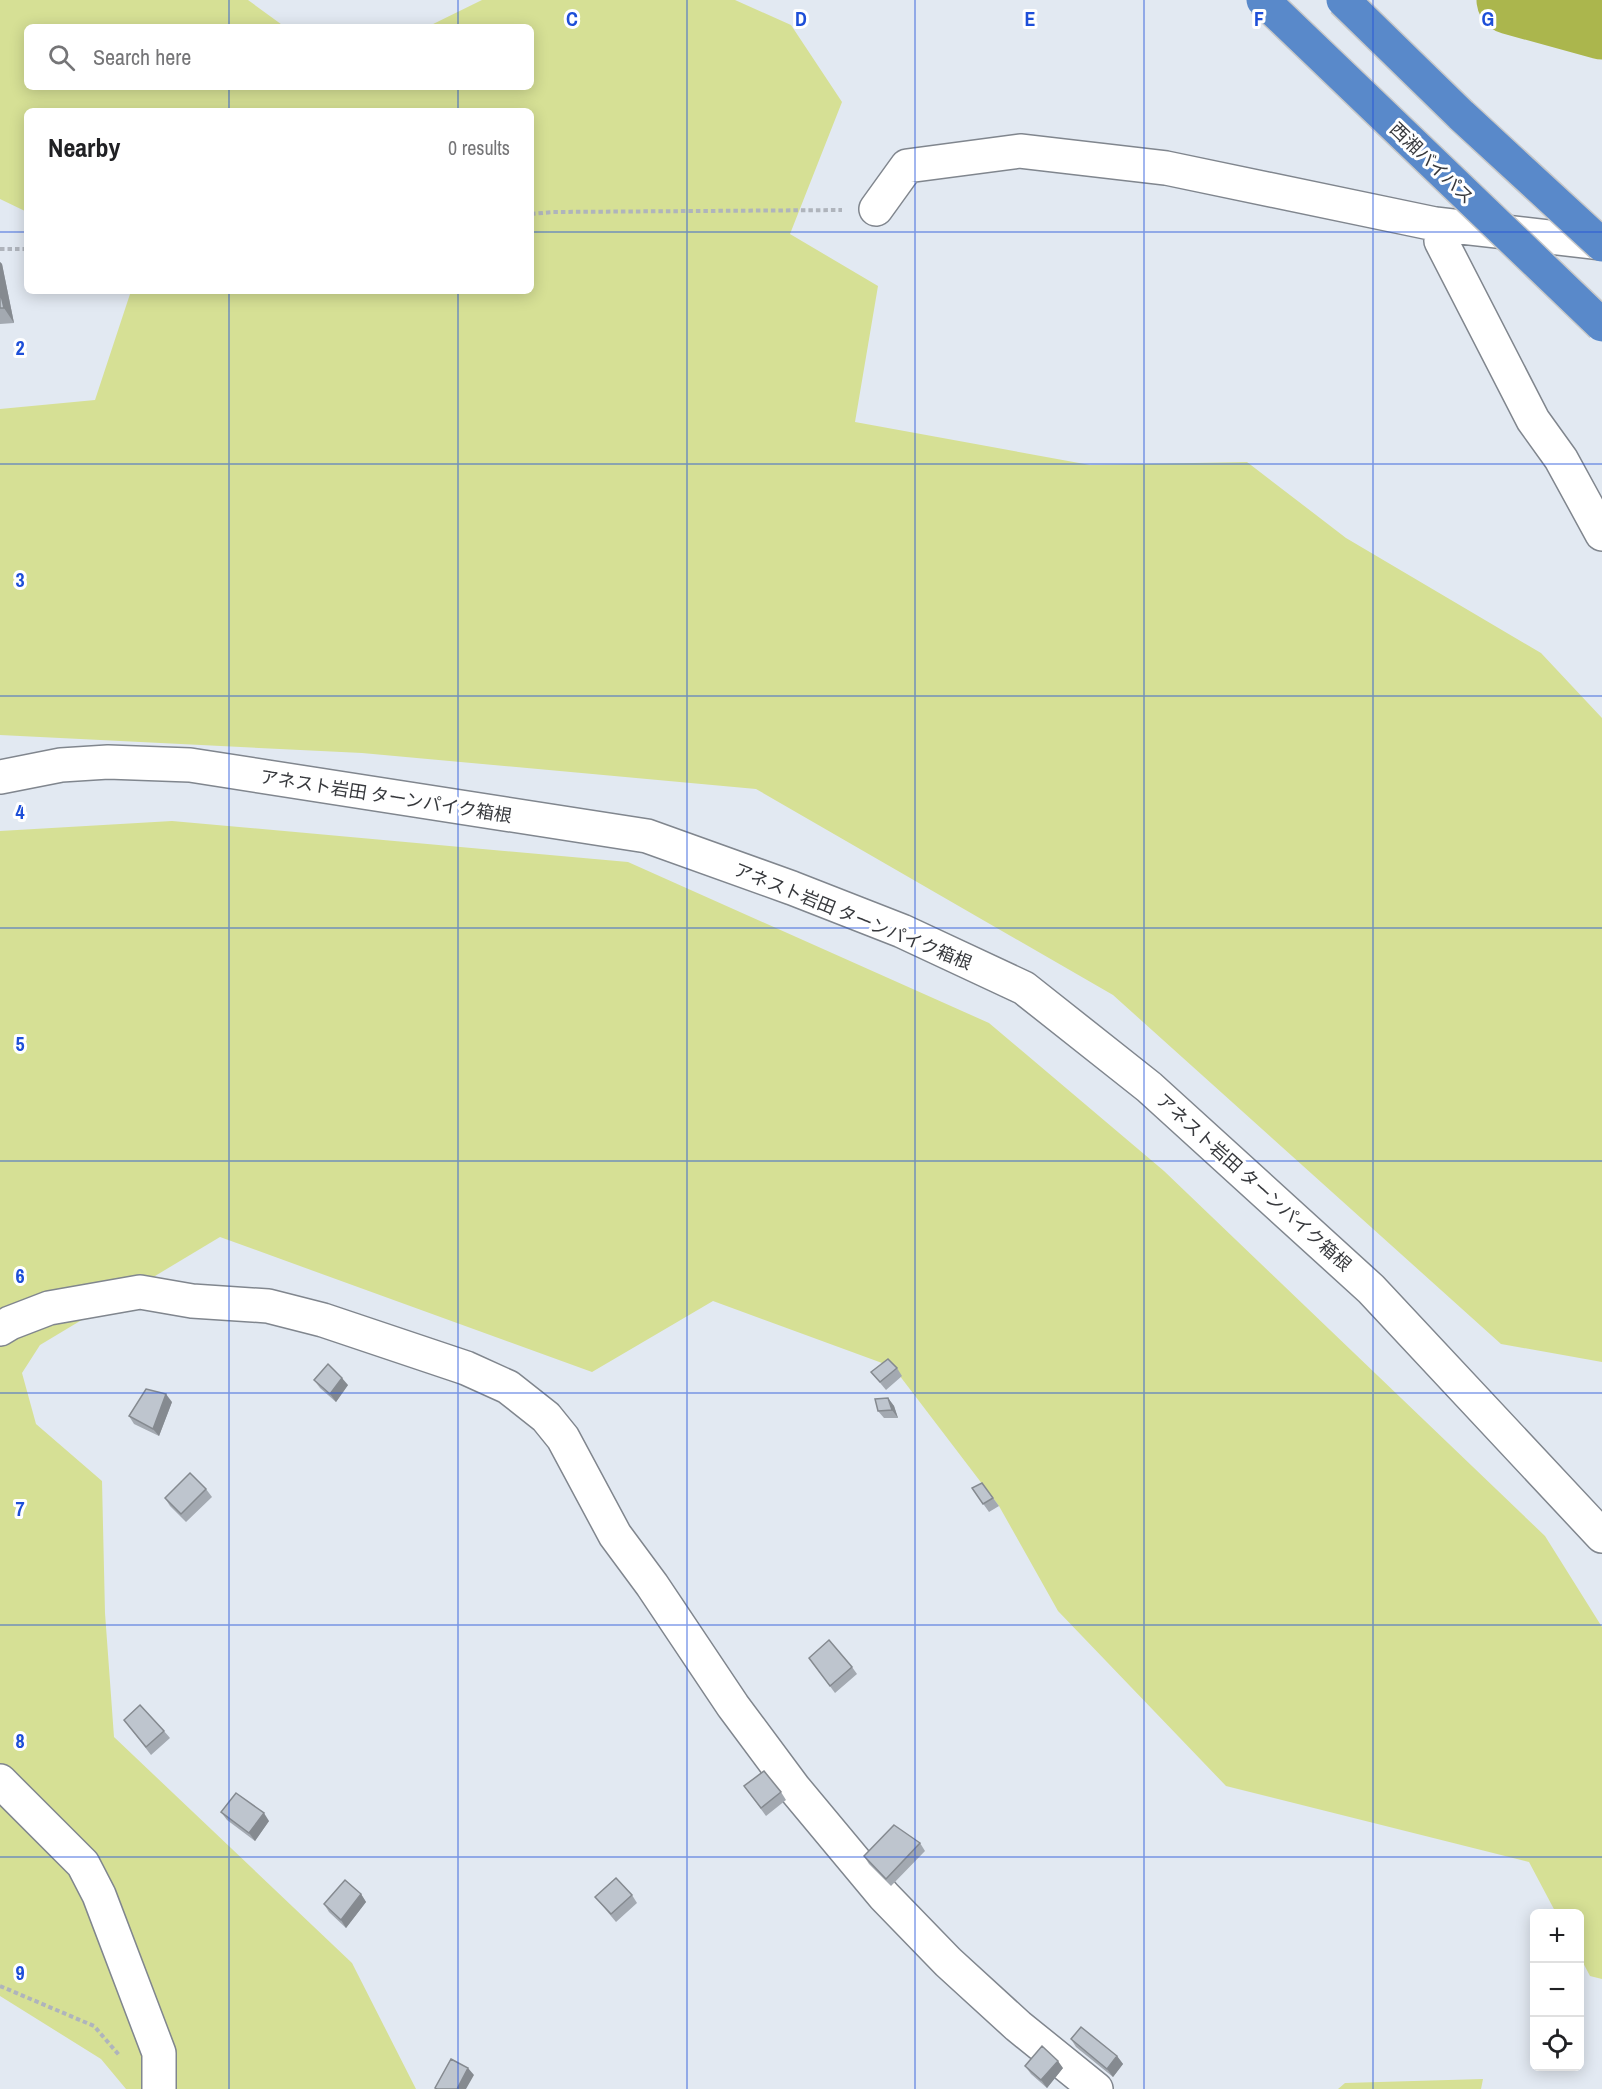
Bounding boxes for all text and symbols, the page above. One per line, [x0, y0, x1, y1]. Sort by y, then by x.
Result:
text: C [566, 5, 578, 32]
text: D [795, 5, 807, 32]
text: E [1025, 5, 1036, 32]
text: F [1254, 5, 1264, 32]
text: G [1482, 5, 1494, 32]
search box [24, 24, 534, 90]
icon: search [45, 41, 78, 74]
text: Search here [93, 42, 191, 72]
street label: 西湘バイパス [1385, 117, 1479, 209]
text: Nearby [48, 130, 120, 165]
text: 0 results [448, 134, 510, 161]
text: 2 [15, 334, 25, 361]
text: 3 [15, 566, 25, 593]
street label: アネスト岩田 ターンパイク箱根 [258, 764, 514, 828]
text: 4 [15, 798, 25, 825]
street label: アネスト岩田 ターンパイク箱根 [730, 857, 976, 975]
text: 5 [15, 1030, 25, 1057]
street label: アネスト岩田 ターンパイク箱根 [1151, 1087, 1357, 1277]
text: 6 [15, 1262, 25, 1289]
text: 7 [15, 1495, 25, 1522]
text: 8 [15, 1727, 25, 1754]
map controls [1530, 1909, 1584, 2071]
button: + [1530, 1909, 1584, 1963]
text: 9 [15, 1959, 25, 1986]
button: − [1530, 1963, 1584, 2017]
button: locate [1530, 2017, 1584, 2071]

